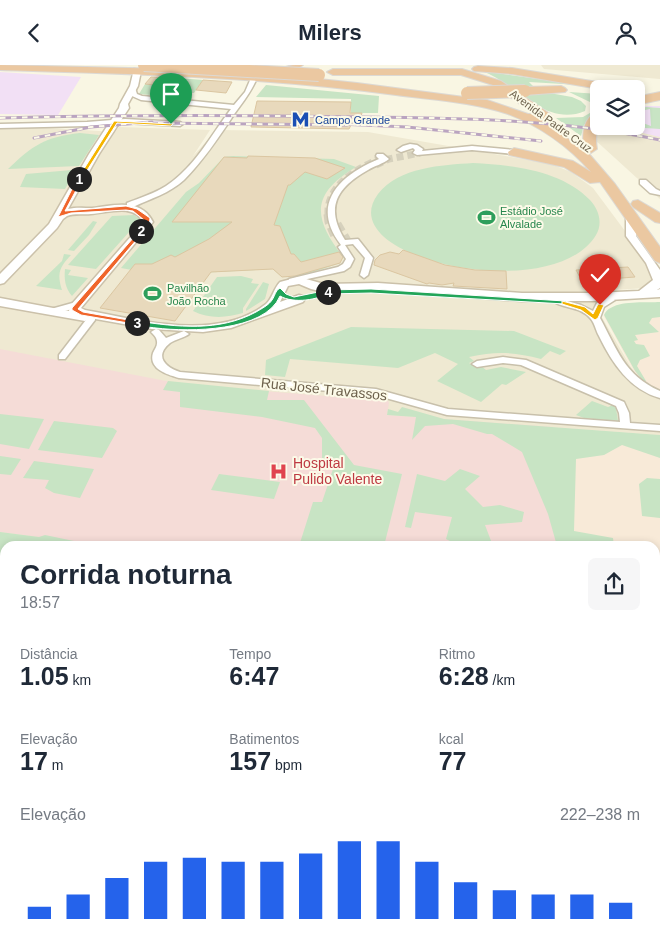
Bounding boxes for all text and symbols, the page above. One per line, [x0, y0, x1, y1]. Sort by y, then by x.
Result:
icon: back [20, 19, 48, 47]
icon: person [612, 19, 640, 47]
text: Milers [298, 20, 362, 45]
pin [150, 73, 192, 124]
icon: arrive [157, 80, 185, 108]
map controls [590, 80, 645, 135]
button: layers [590, 80, 645, 135]
street label: Avenida Padre Cruz [508, 87, 594, 155]
metro station icon: Campo Grande [291, 110, 311, 130]
place label: Campo Grande [315, 114, 390, 126]
pin: 1 [66, 167, 92, 191]
text: 1 [76, 171, 83, 187]
place label: Estádio José Alvalade [500, 205, 563, 230]
sports icon: Estádio José Alvalade [476, 207, 496, 227]
pin: 2 [128, 219, 154, 243]
text: 2 [138, 223, 145, 239]
pin [579, 254, 621, 305]
icon: check [586, 261, 614, 289]
pin: 4 [316, 279, 340, 305]
place label: Pavilhão João Rocha [167, 282, 227, 307]
sports icon: Pavilhão João Rocha [143, 284, 163, 304]
text: 4 [325, 284, 332, 300]
pin: 3 [124, 311, 150, 335]
text: 3 [134, 315, 141, 331]
street label: Rua José Travassos [260, 374, 388, 404]
place label: Hospital Pulido Valente [293, 455, 382, 487]
hospital icon: Hospital Pulido Valente [269, 461, 289, 481]
button: share [588, 558, 640, 610]
text: Corrida noturna [20, 559, 232, 590]
text: 18:57 [20, 594, 60, 611]
text: Distância [20, 646, 78, 662]
text: Tempo [229, 646, 271, 662]
text: Ritmo [439, 646, 475, 662]
text: 1.05 [20, 662, 69, 690]
text: 6:47 [229, 662, 279, 690]
text: 6:28 [439, 662, 489, 690]
text: km [69, 672, 91, 688]
text: /km [489, 672, 515, 688]
text: Elevação [20, 731, 78, 747]
text: Batimentos [229, 731, 299, 747]
text: kcal [439, 731, 464, 747]
text: 17 [20, 747, 48, 775]
text: 157 [229, 747, 271, 775]
text: 77 [439, 747, 466, 775]
text: m [48, 757, 63, 773]
text: bpm [271, 757, 302, 773]
text: Elevação [20, 806, 86, 823]
text: 222–238 m [560, 806, 640, 823]

